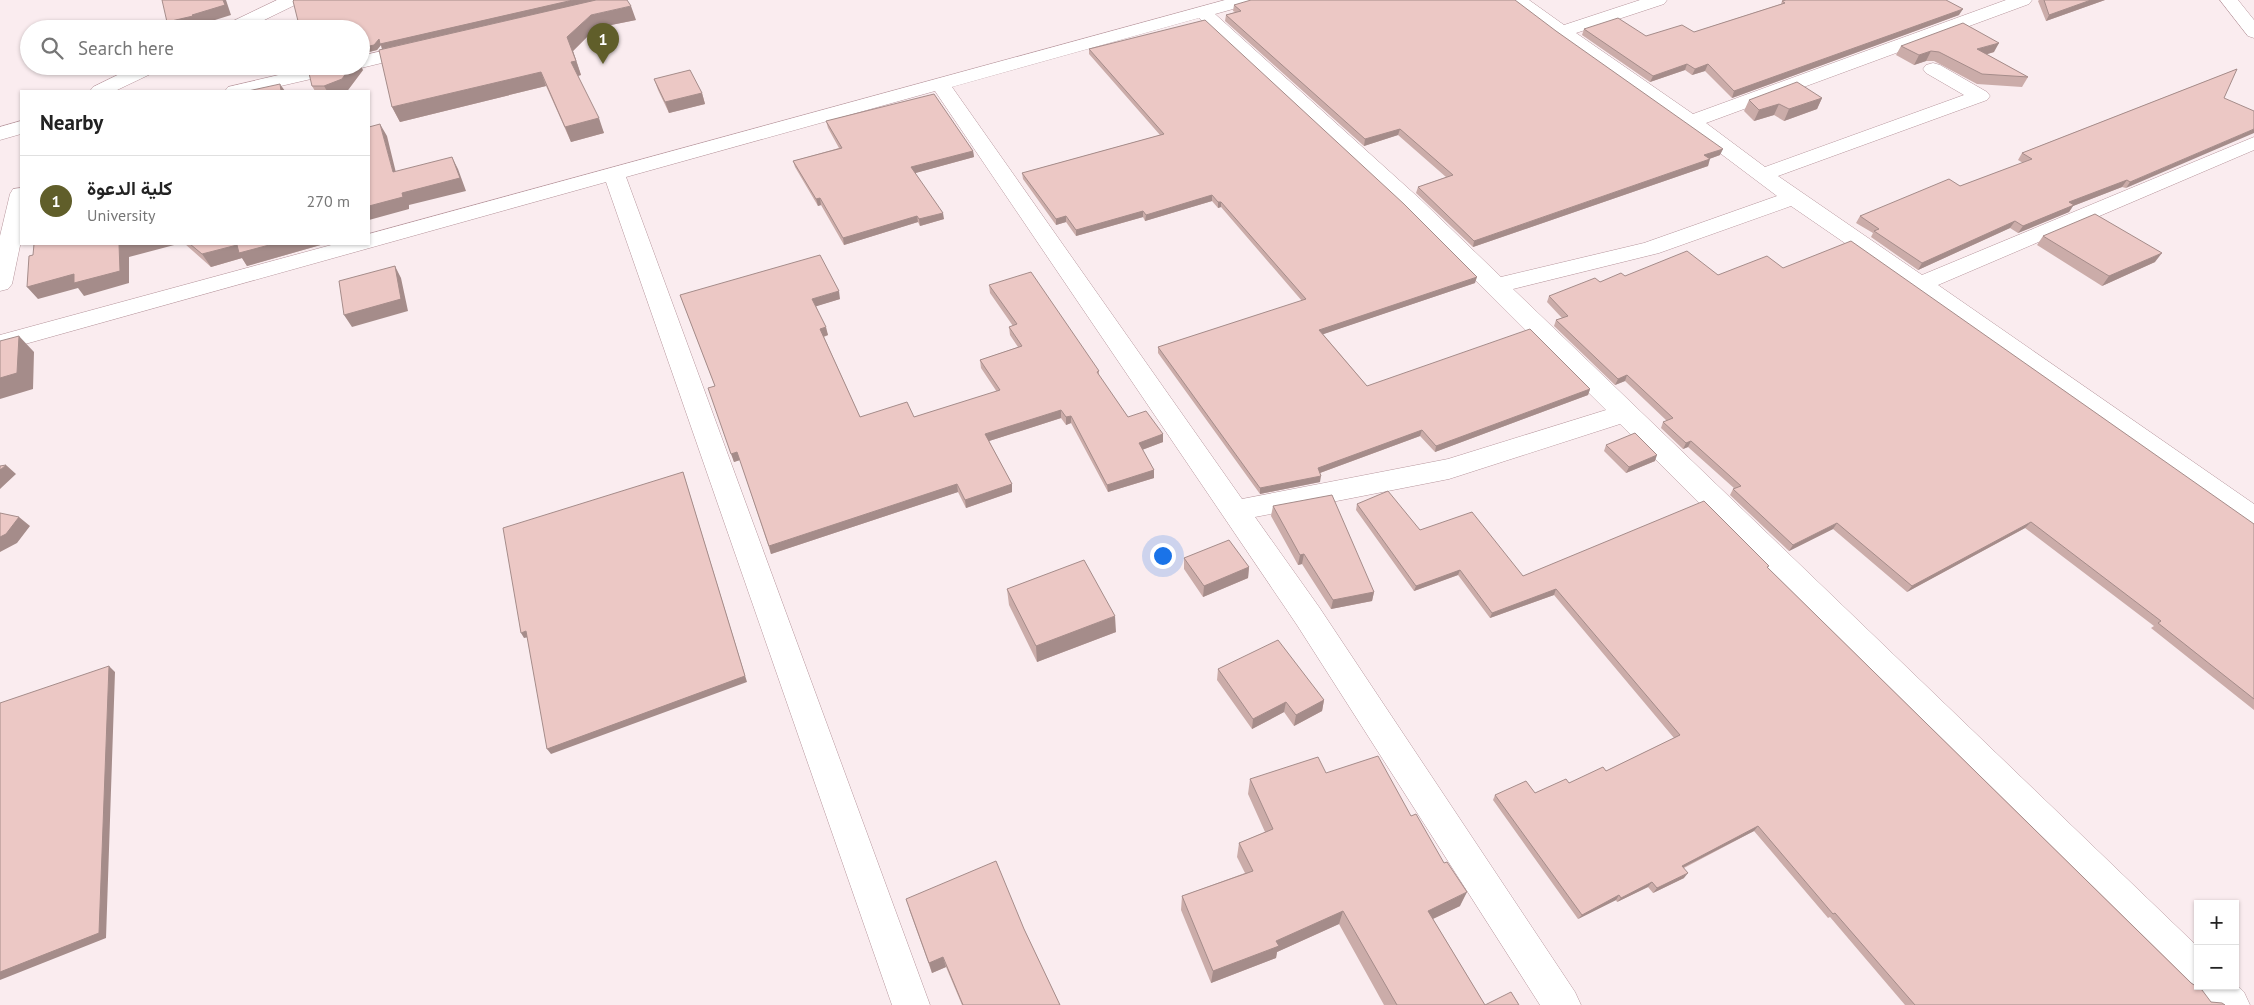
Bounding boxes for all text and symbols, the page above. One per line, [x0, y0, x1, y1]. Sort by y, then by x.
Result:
search box [20, 20, 370, 75]
pin: 1 [587, 23, 619, 64]
icon: search [38, 34, 66, 62]
text: Search here [78, 36, 174, 60]
text: Nearby [40, 109, 103, 136]
text: كلية الدعوة [87, 176, 172, 200]
text: 1 [51, 191, 61, 211]
text: 270 m [307, 191, 350, 211]
text: University [87, 205, 155, 225]
your location [1150, 543, 1176, 569]
map controls [2194, 900, 2239, 990]
button: + [2194, 900, 2239, 945]
button: − [2194, 945, 2239, 990]

